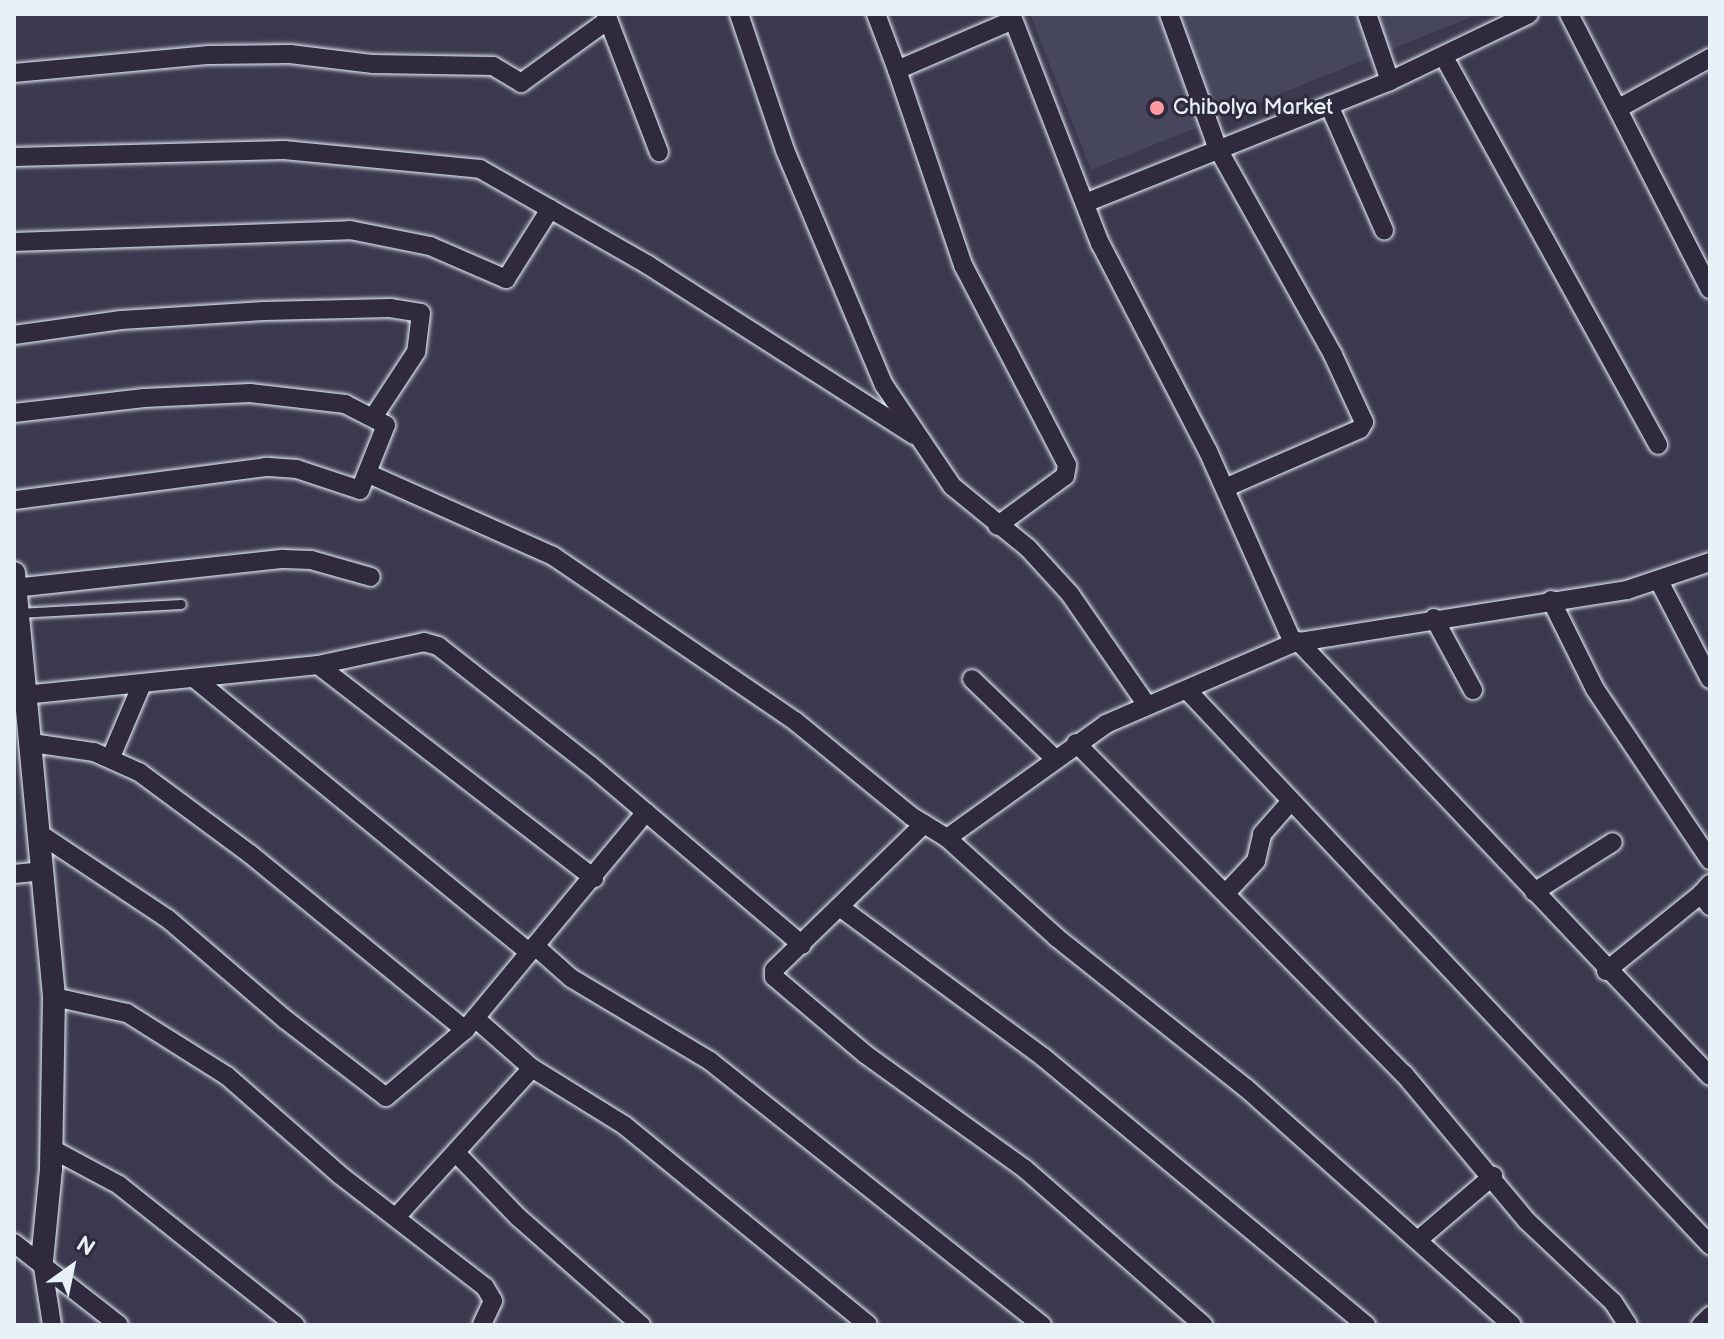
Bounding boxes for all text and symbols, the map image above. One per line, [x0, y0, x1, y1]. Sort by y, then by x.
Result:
place label: Chibolya Market [1173, 95, 1333, 121]
marker: Chibolya Market [1148, 99, 1166, 117]
north arrow [32, 1227, 112, 1307]
text: N [71, 1231, 100, 1262]

